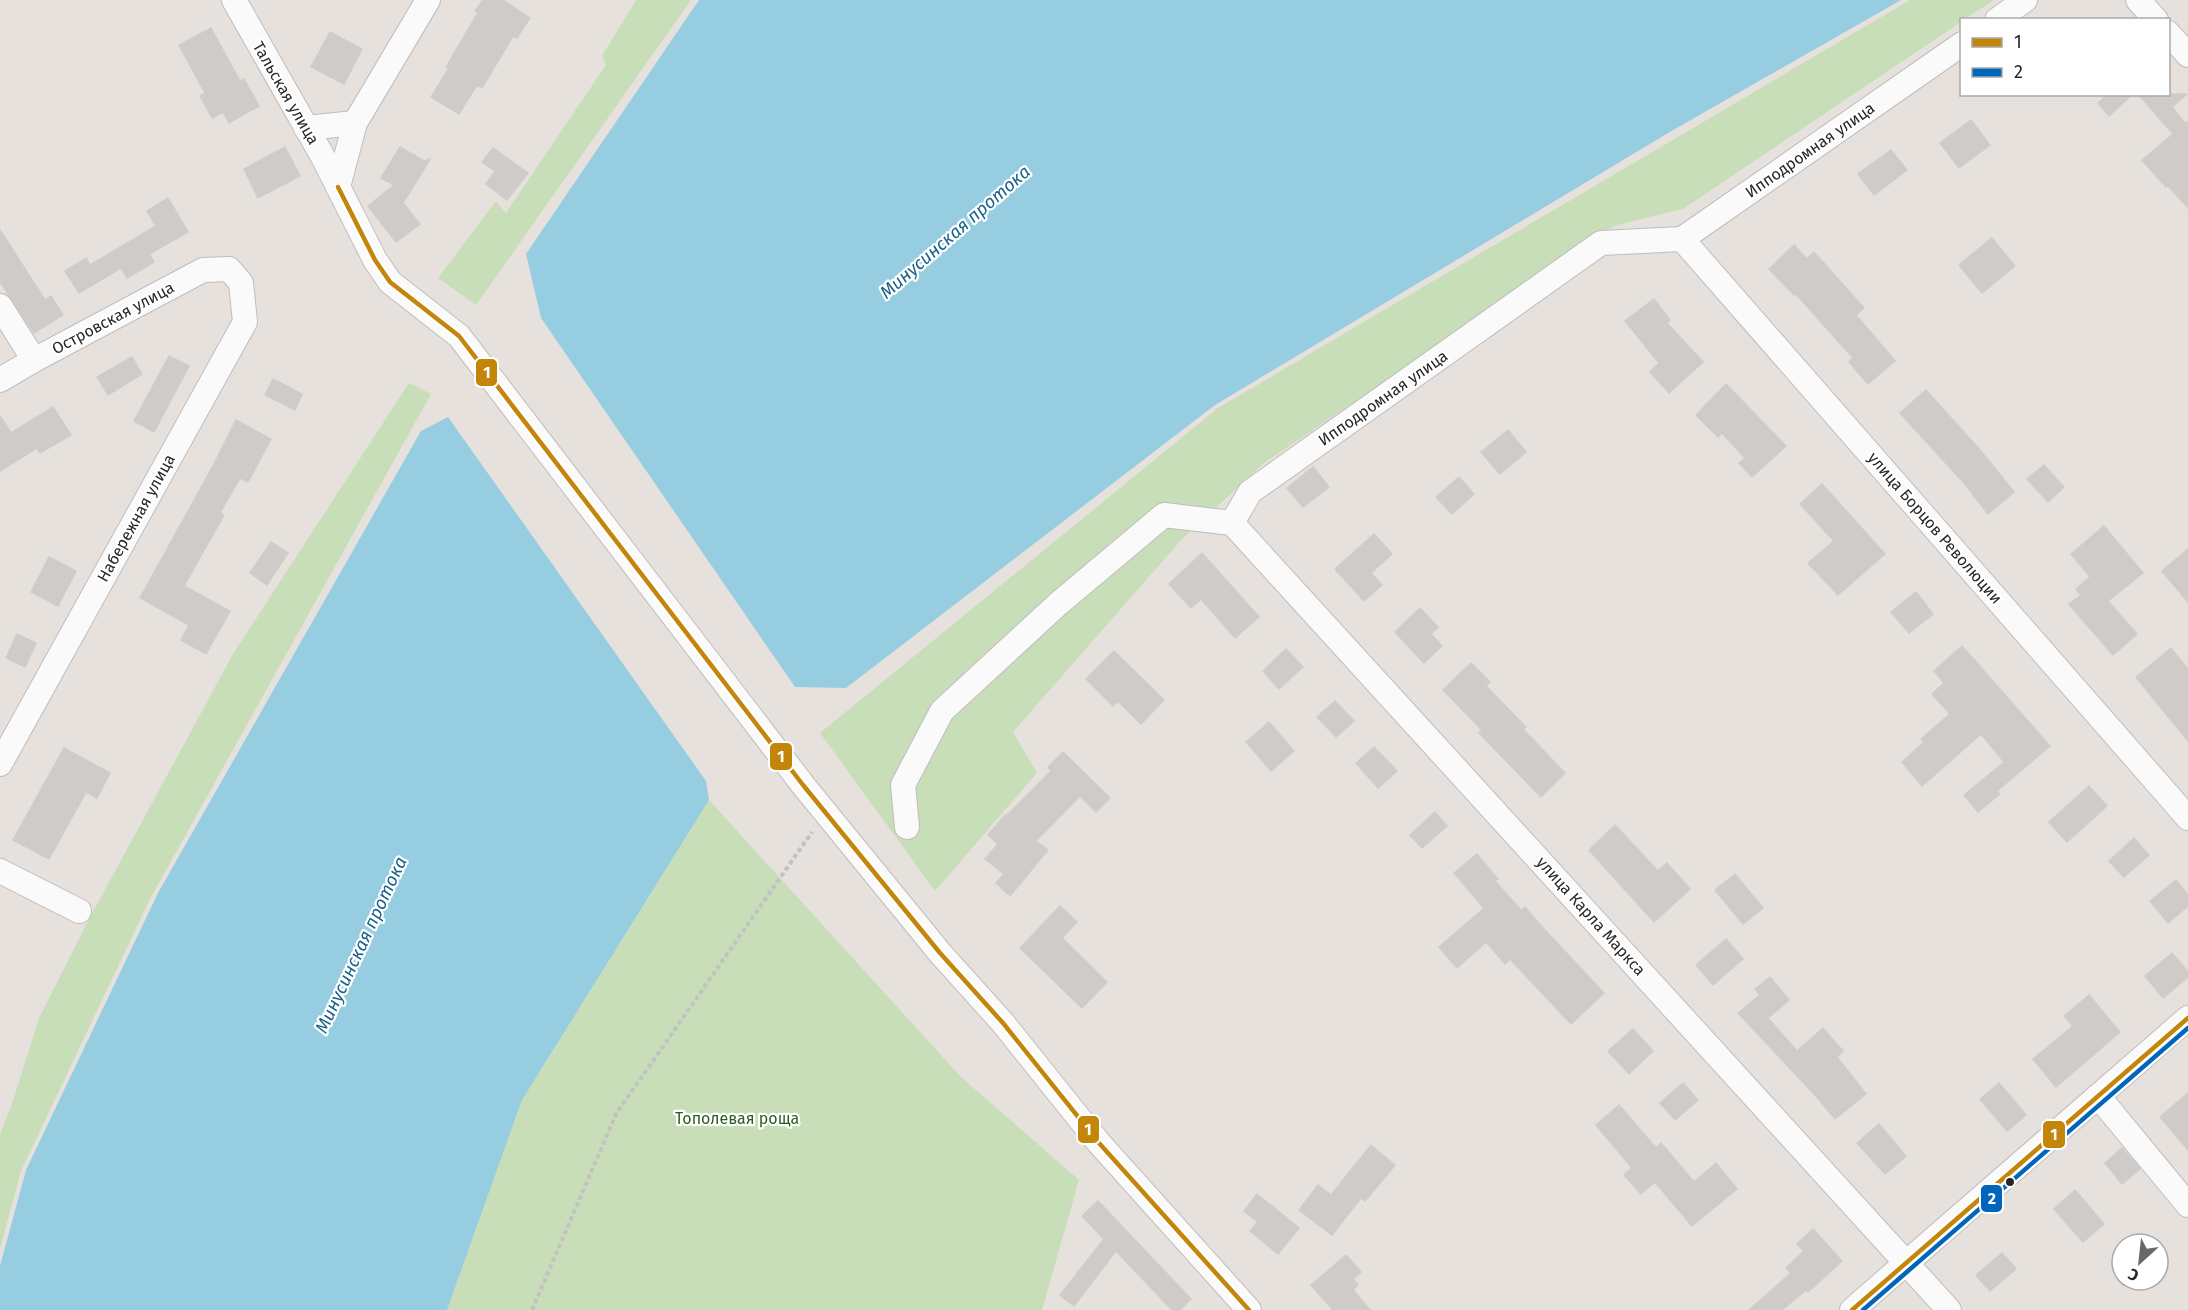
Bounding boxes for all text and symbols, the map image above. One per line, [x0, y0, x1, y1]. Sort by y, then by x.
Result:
legend [1960, 18, 2170, 96]
text: 1 [2014, 31, 2022, 53]
street label: Тальская улица [249, 38, 323, 148]
text: 2 [2014, 61, 2023, 83]
street label: Ипподромная улица [1742, 98, 1878, 202]
water label: Минусинская протока [875, 161, 1035, 303]
street label: Островская улица [49, 278, 177, 358]
street label: Ипподромная улица [1315, 346, 1451, 450]
line badge: 1 [475, 358, 498, 387]
text: 1 [483, 363, 491, 382]
street label: улица Борцов Революции [1864, 448, 2006, 608]
street label: Набережная улица [93, 451, 179, 585]
line badge: 1 [769, 742, 793, 771]
text: 1 [777, 747, 785, 766]
water label: Минусинская протока [310, 853, 412, 1037]
street label: улица Карла Маркса [1533, 853, 1649, 979]
park label: Тополевая роща [675, 1109, 799, 1128]
line badge: 1 [1077, 1115, 1100, 1144]
text: 1 [1084, 1120, 1092, 1139]
line badge: 1 [2042, 1120, 2066, 1149]
text: 1 [2050, 1125, 2058, 1144]
unlabelled marker [2004, 1176, 2016, 1188]
line badge: 2 [1980, 1184, 2003, 1213]
text: 2 [1988, 1189, 1996, 1208]
north arrow [2110, 1232, 2170, 1292]
text: С [2124, 1264, 2142, 1285]

